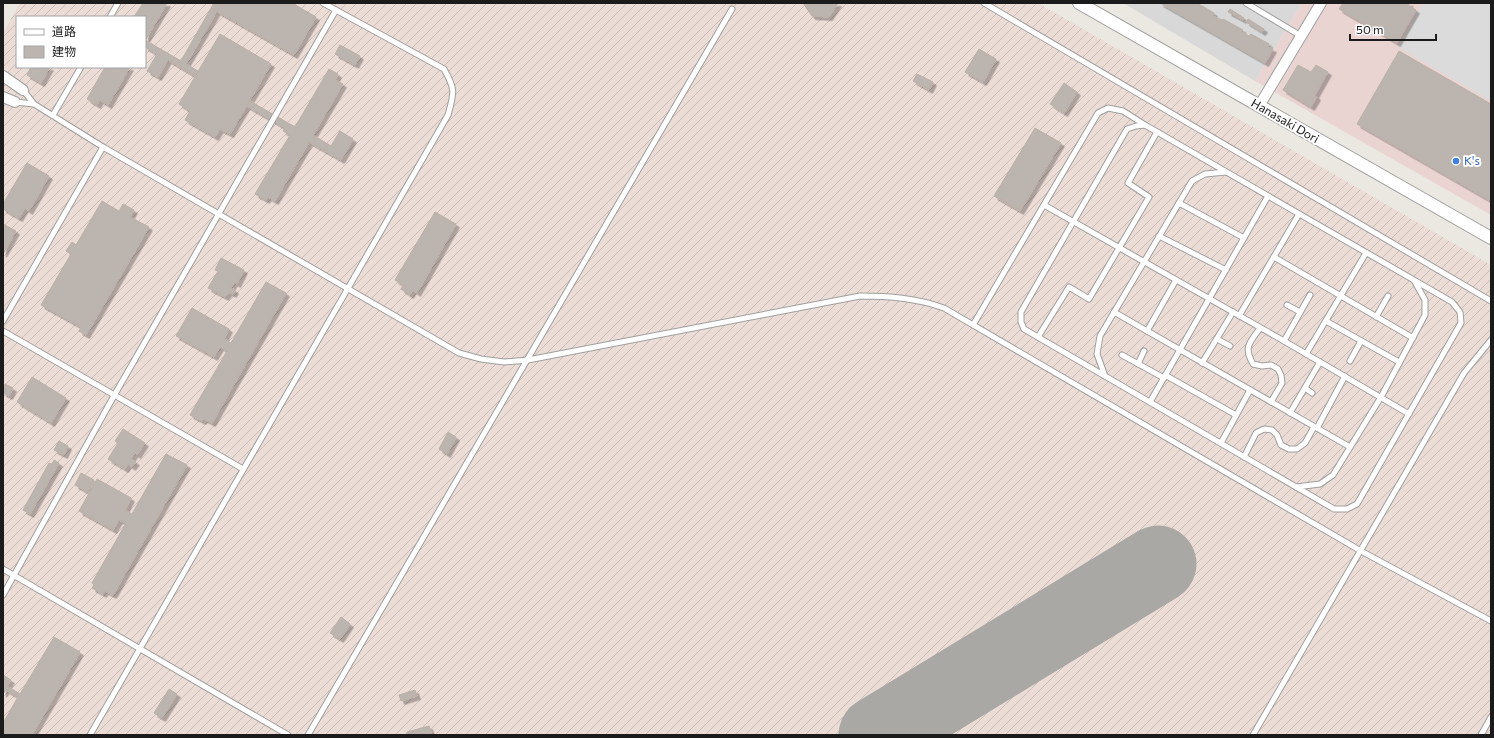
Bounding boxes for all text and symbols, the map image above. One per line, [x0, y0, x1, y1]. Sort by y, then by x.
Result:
legend [16, 16, 146, 68]
scale bar [1350, 16, 1436, 42]
text: 50 m [1356, 22, 1384, 36]
text: 道路 [52, 24, 76, 38]
text: 建物 [52, 44, 76, 58]
street label: Hanasaki Dori [1249, 95, 1322, 145]
place label: K's [1464, 153, 1480, 167]
marker: K's [1451, 156, 1461, 166]

